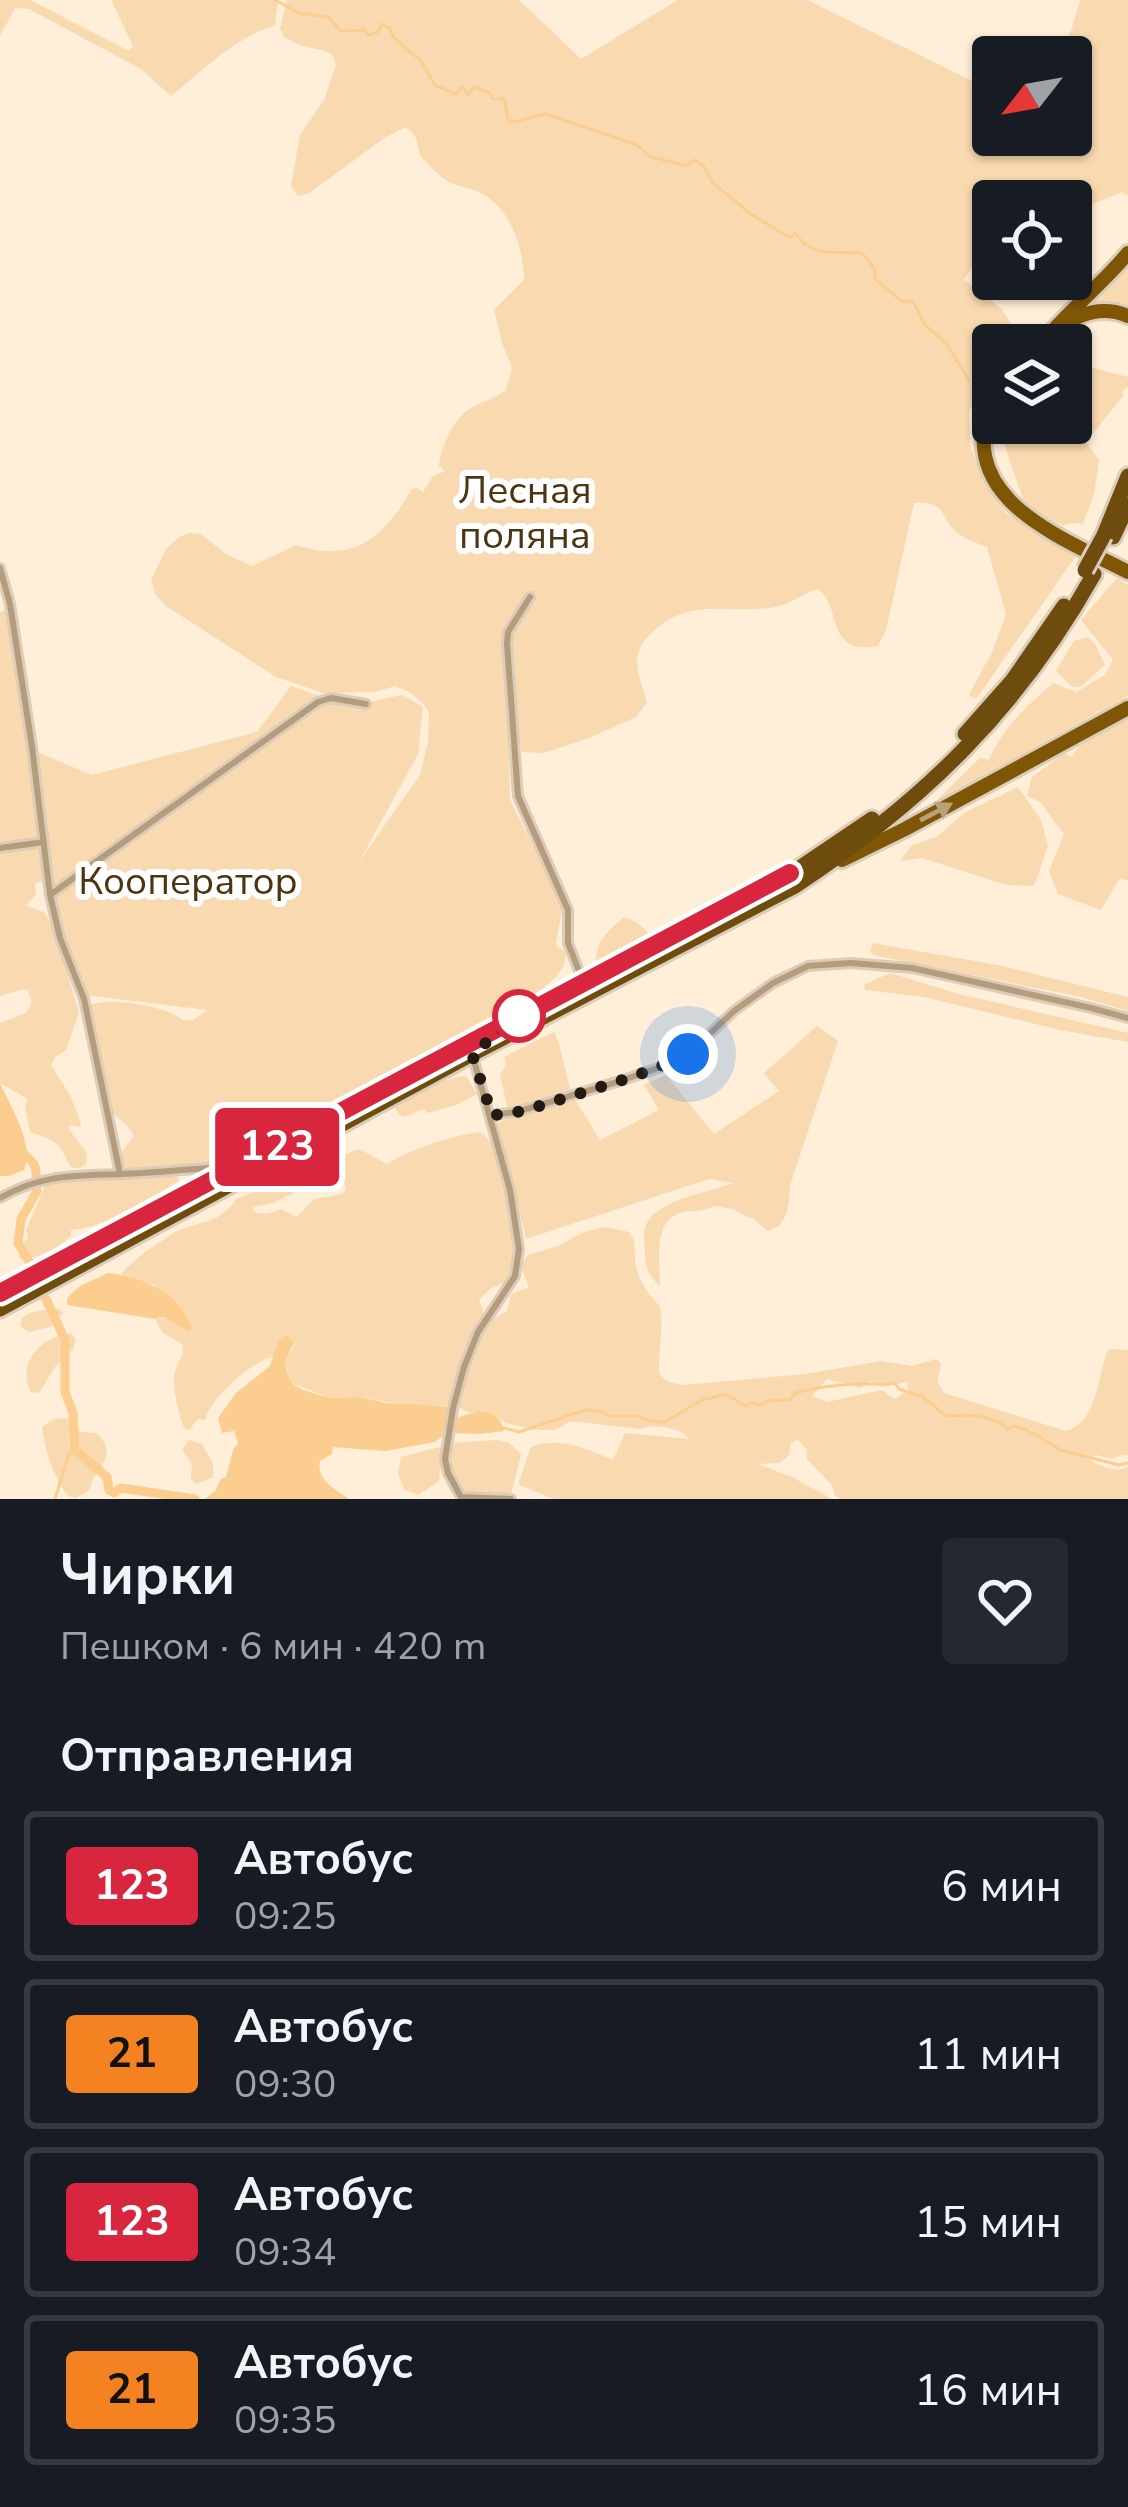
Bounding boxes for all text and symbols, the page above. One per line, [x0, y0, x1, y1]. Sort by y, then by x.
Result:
north arrow [972, 36, 1092, 156]
map controls [972, 36, 1092, 444]
button: locate [972, 180, 1092, 300]
button: layers [972, 324, 1092, 444]
park label: Лесная поляна [458, 464, 592, 562]
one-way arrow [919, 802, 954, 823]
park label: Кооператор [78, 855, 298, 908]
unlabelled marker [494, 991, 544, 1041]
your location [658, 1024, 718, 1084]
line badge: 123 [208, 1108, 346, 1186]
text: 123 [239, 1118, 315, 1175]
text: Чирки [60, 1536, 235, 1614]
button: heart [942, 1538, 1068, 1664]
text: Пешком · 6 мин · 420 m [60, 1620, 486, 1673]
text: Отправления [60, 1726, 354, 1787]
text: Автобус [234, 1829, 413, 1890]
text: 6 мин [941, 1856, 1062, 1917]
text: 123 [94, 1857, 170, 1914]
text: 09:25 [234, 1890, 337, 1943]
text: Автобус [234, 1997, 413, 2058]
text: 11 мин [914, 2024, 1062, 2085]
text: 21 [107, 2025, 157, 2082]
text: 09:30 [234, 2058, 337, 2111]
text: Автобус [234, 2165, 413, 2226]
text: 15 мин [914, 2192, 1062, 2253]
text: 123 [94, 2193, 170, 2250]
text: 09:34 [234, 2226, 337, 2279]
text: Автобус [234, 2333, 413, 2394]
text: 16 мин [914, 2360, 1062, 2421]
text: 21 [107, 2361, 157, 2418]
text: 09:35 [234, 2394, 337, 2447]

